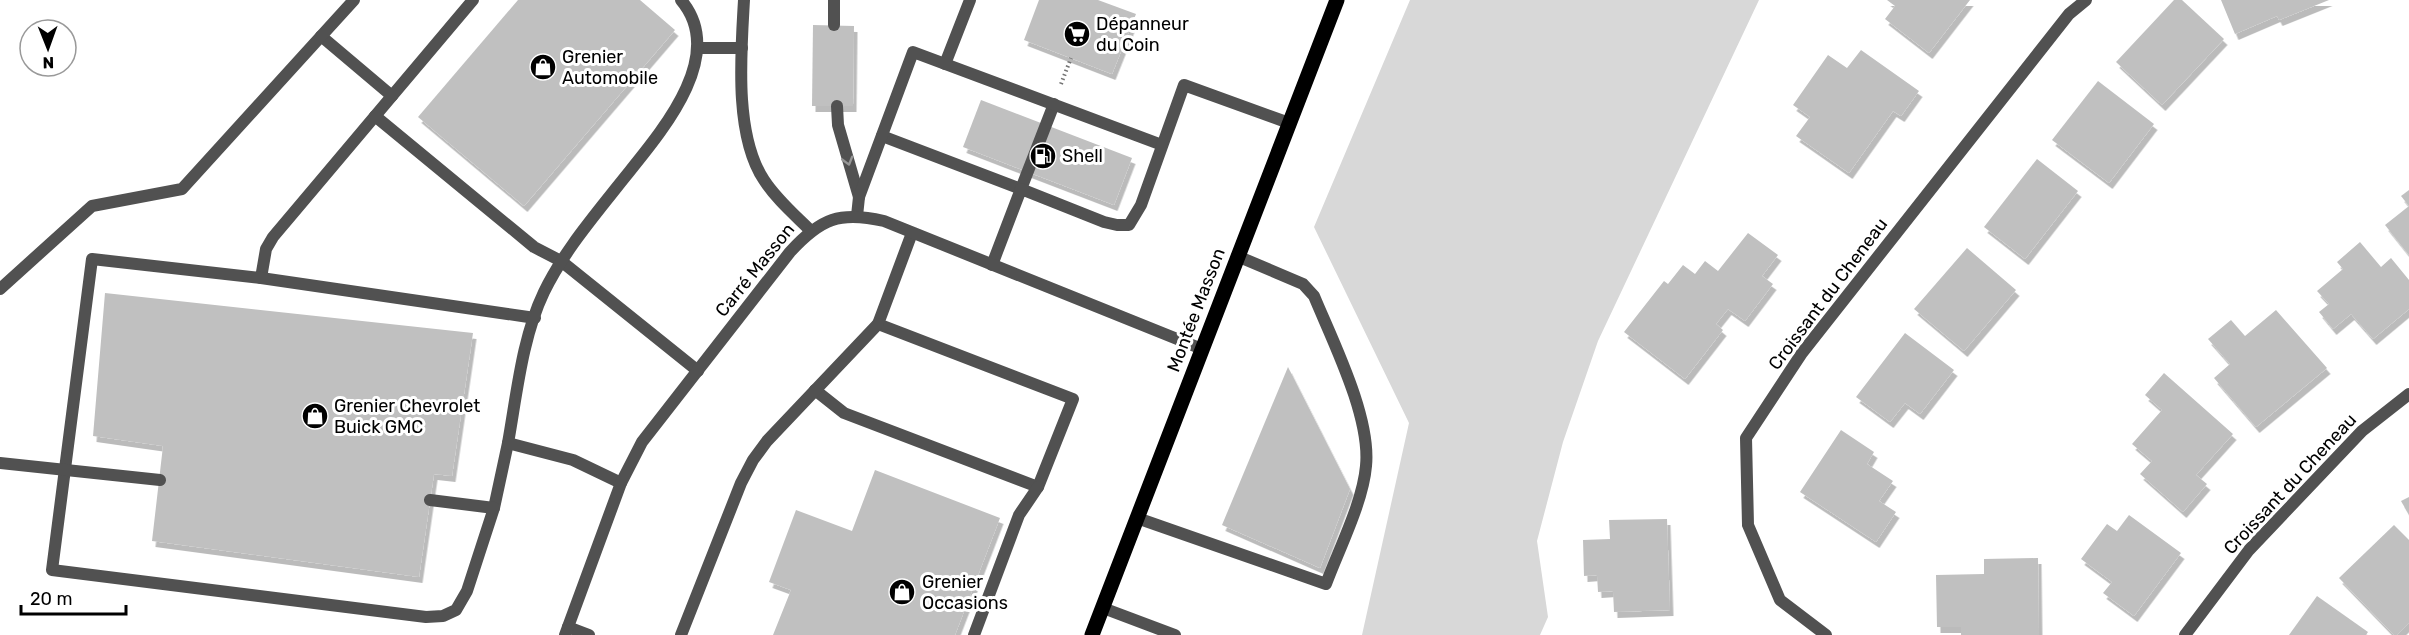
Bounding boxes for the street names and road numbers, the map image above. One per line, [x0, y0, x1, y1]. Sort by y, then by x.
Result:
street label: Croissant du Cheneau [1764, 214, 1892, 374]
street label: Carré Masson [711, 219, 799, 321]
street label: Montée Masson [1162, 245, 1230, 375]
street label: Croissant du Cheneau [2219, 409, 2361, 559]

